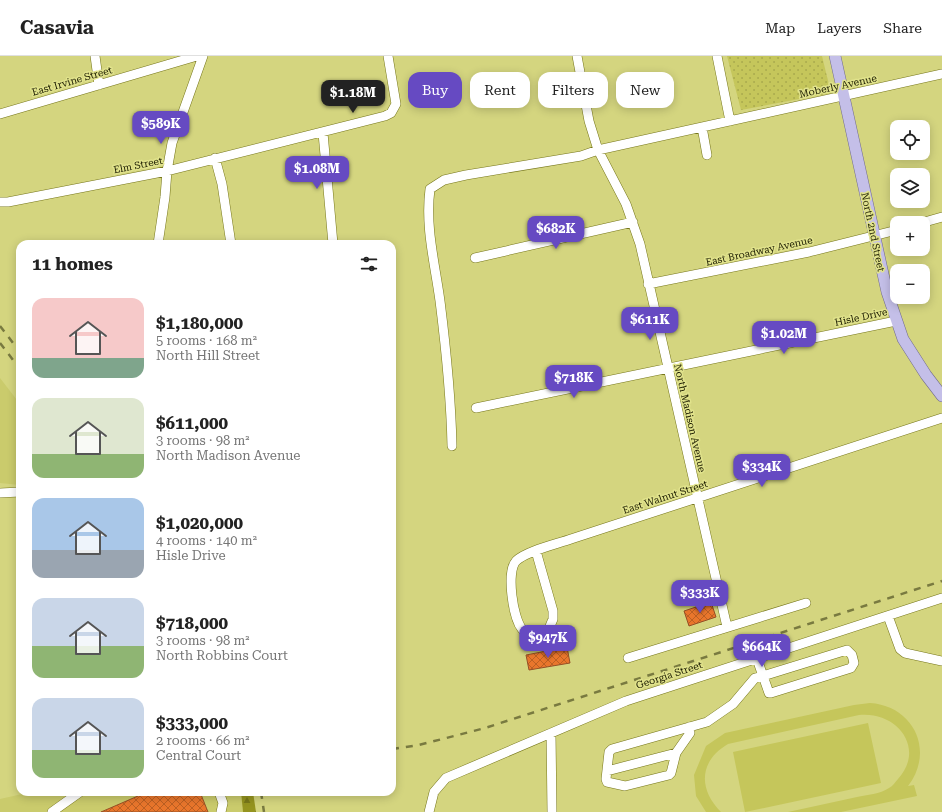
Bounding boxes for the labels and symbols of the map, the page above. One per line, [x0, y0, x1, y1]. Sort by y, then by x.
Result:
street label: East Irvine Street [31, 64, 114, 98]
street label: Moberly Avenue [798, 72, 878, 100]
pin: $1.18M [320, 80, 386, 114]
pin: $589K [133, 111, 189, 145]
street label: Elm Street [112, 155, 164, 175]
pin: $1.08M [284, 156, 350, 190]
street label: North 2nd Street [859, 191, 887, 273]
pin: $682K [528, 216, 584, 250]
street label: East Broadway Avenue [705, 234, 814, 268]
street label: Hisle Drive [834, 306, 889, 328]
pin: $611K [622, 307, 678, 341]
pin: $1.02M [751, 321, 817, 355]
street label: North Madison Avenue [672, 363, 708, 474]
pin: $718K [546, 365, 602, 399]
pin: $334K [734, 454, 790, 488]
street label: East Walnut Street [621, 478, 709, 516]
pin: $333K [672, 580, 728, 614]
pin: $947K [520, 625, 576, 659]
pin: $664K [734, 634, 790, 668]
street label: Georgia Street [634, 659, 704, 691]

